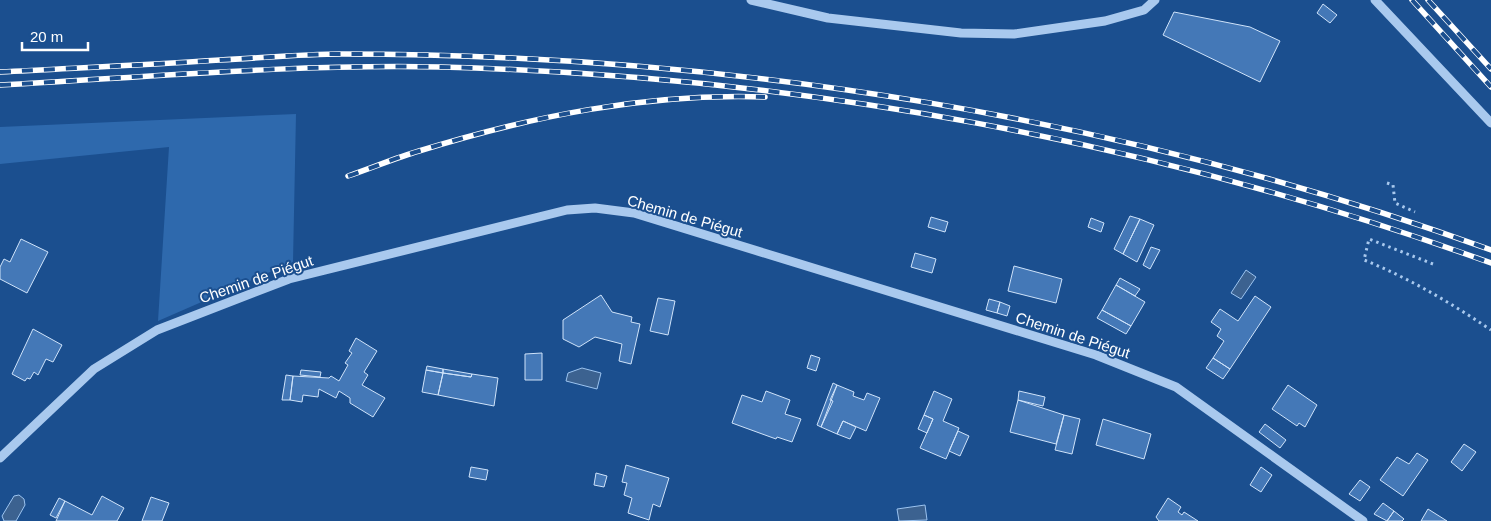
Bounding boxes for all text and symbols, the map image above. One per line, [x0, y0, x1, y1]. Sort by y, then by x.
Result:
scale bar [22, 20, 89, 52]
text: 20 m [30, 28, 63, 45]
street label: Chemin de Piégut [625, 191, 745, 241]
street label: Chemin de Piégut [197, 251, 316, 306]
street label: Chemin de Piégut [1014, 308, 1133, 362]

